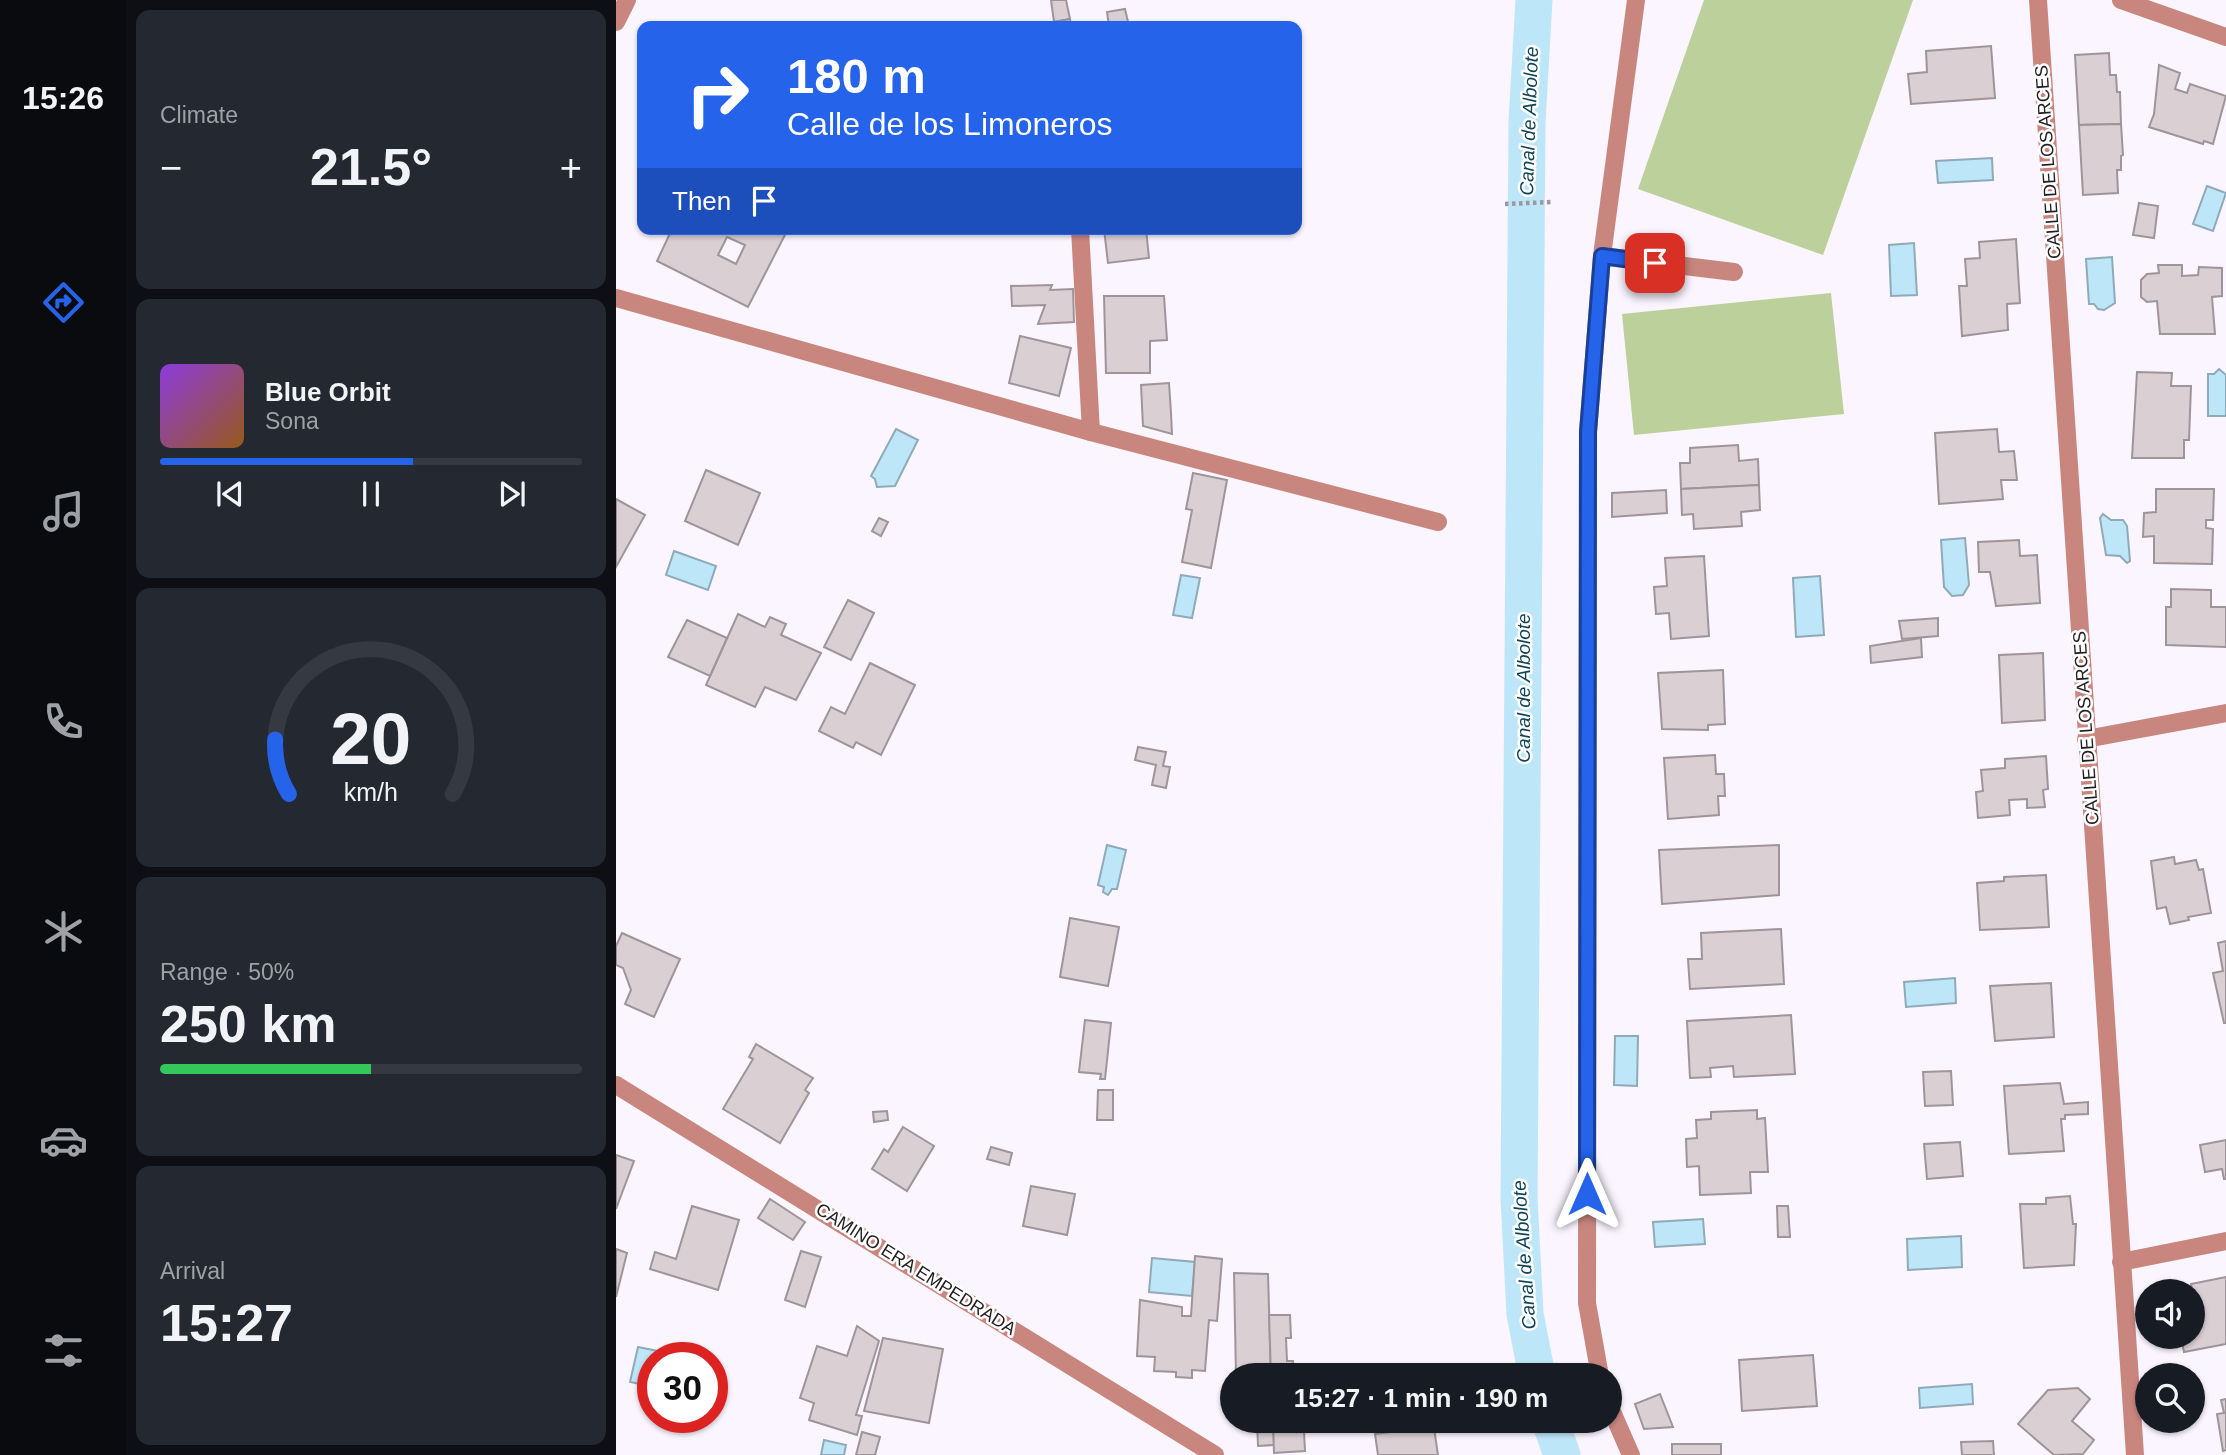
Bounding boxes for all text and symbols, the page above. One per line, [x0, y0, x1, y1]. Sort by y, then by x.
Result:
water label: Canal de Albolote [1516, 46, 1542, 196]
icon: right [672, 49, 763, 140]
text: 180 m [787, 49, 926, 103]
street label: CALLE DE LOS ARCES [2031, 64, 2065, 260]
text: 15:26 [22, 80, 104, 116]
text: Climate [160, 102, 238, 128]
text: Calle de los Limoneros [787, 106, 1113, 142]
text: 21.5° [310, 138, 432, 196]
text: − [160, 147, 182, 189]
text: + [560, 147, 582, 189]
icon: arrive [745, 182, 783, 220]
text: Then [672, 186, 731, 216]
pin [1625, 233, 1685, 293]
icon: arrive [1636, 244, 1674, 282]
icon: directions [39, 278, 88, 327]
text: Blue Orbit [265, 377, 391, 407]
text: Sona [265, 408, 319, 434]
icon: previous [211, 475, 249, 513]
icon: pause [352, 475, 390, 513]
icon: next [493, 475, 531, 513]
icon: music [39, 487, 88, 536]
water label: Canal de Albolote [1513, 613, 1534, 763]
street label: CALLE DE LOS ARCES [2069, 630, 2103, 826]
icon: phone [39, 697, 88, 746]
text: 20 [331, 698, 411, 779]
text: km/h [344, 777, 398, 805]
icon: climate [39, 907, 88, 956]
text: Range · 50% [160, 959, 294, 985]
text: 250 km [160, 995, 336, 1053]
icon: car [39, 1116, 88, 1165]
position arrow [1550, 1157, 1624, 1231]
water label: Canal de Albolote [1508, 1180, 1540, 1330]
street label: CAMINO ERA EMPEDRADA [812, 1199, 1020, 1339]
text: Arrival [160, 1258, 225, 1284]
map controls [2135, 1279, 2205, 1433]
button: sound [2135, 1279, 2205, 1349]
text: 15:27 [160, 1294, 293, 1352]
icon: filters [39, 1326, 88, 1375]
speed limit sign: 30 [637, 1342, 728, 1433]
button: search [2135, 1363, 2205, 1433]
text: 15:27 · 1 min · 190 m [1294, 1383, 1548, 1413]

